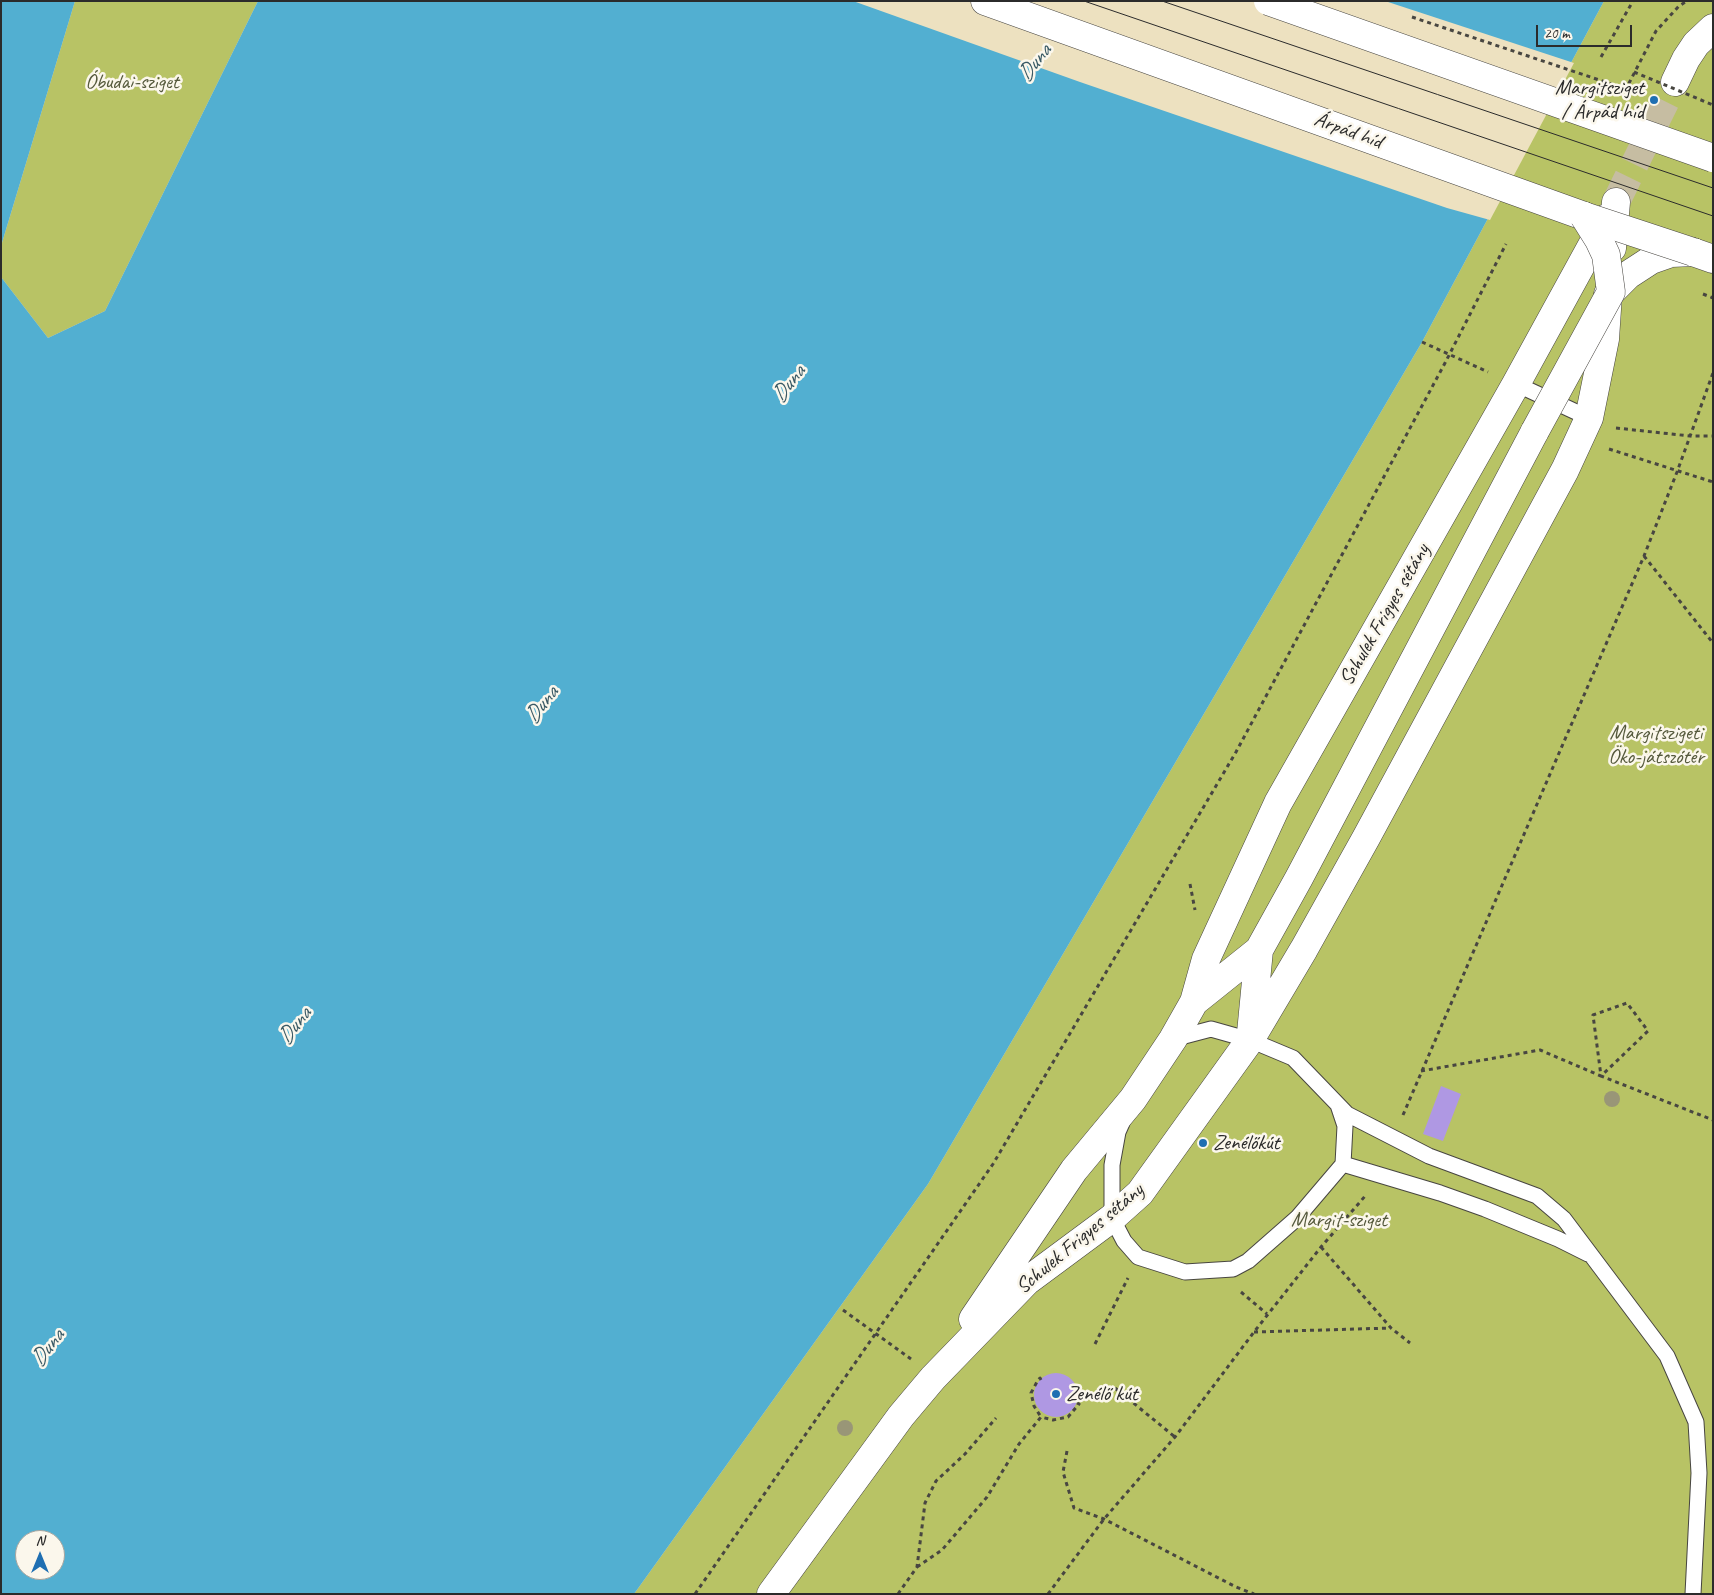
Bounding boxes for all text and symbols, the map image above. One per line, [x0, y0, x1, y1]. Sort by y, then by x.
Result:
scale bar [1539, 15, 1635, 47]
text: 20 m [1544, 24, 1570, 43]
water label: Duna [1012, 39, 1058, 87]
park label: Óbudai-sziget [85, 69, 179, 95]
place label: Margitsziget / Árpád híd [1555, 75, 1644, 125]
marker: Margitsziget / Árpád híd [1648, 94, 1660, 106]
street label: Árpád híd [1311, 107, 1385, 155]
water label: Duna [766, 360, 812, 408]
street label: Schulek Frigyes sétány [1334, 540, 1436, 690]
water label: Duna [519, 681, 565, 729]
park label: Margitszigeti Öko-játszótér [1608, 720, 1704, 770]
water label: Duna [272, 1002, 318, 1050]
place label: Zenélőkút [1213, 1130, 1280, 1156]
marker: Zenélőkút [1197, 1137, 1209, 1149]
street label: Schulek Frigyes sétány [1011, 1178, 1149, 1300]
park label: Margit-sziget [1291, 1207, 1387, 1233]
water label: Duna [25, 1324, 71, 1372]
place label: Zenélő kút [1066, 1381, 1138, 1407]
marker: Zenélő kút [1050, 1388, 1062, 1400]
north arrow [15, 1530, 65, 1580]
text: N [36, 1532, 44, 1549]

